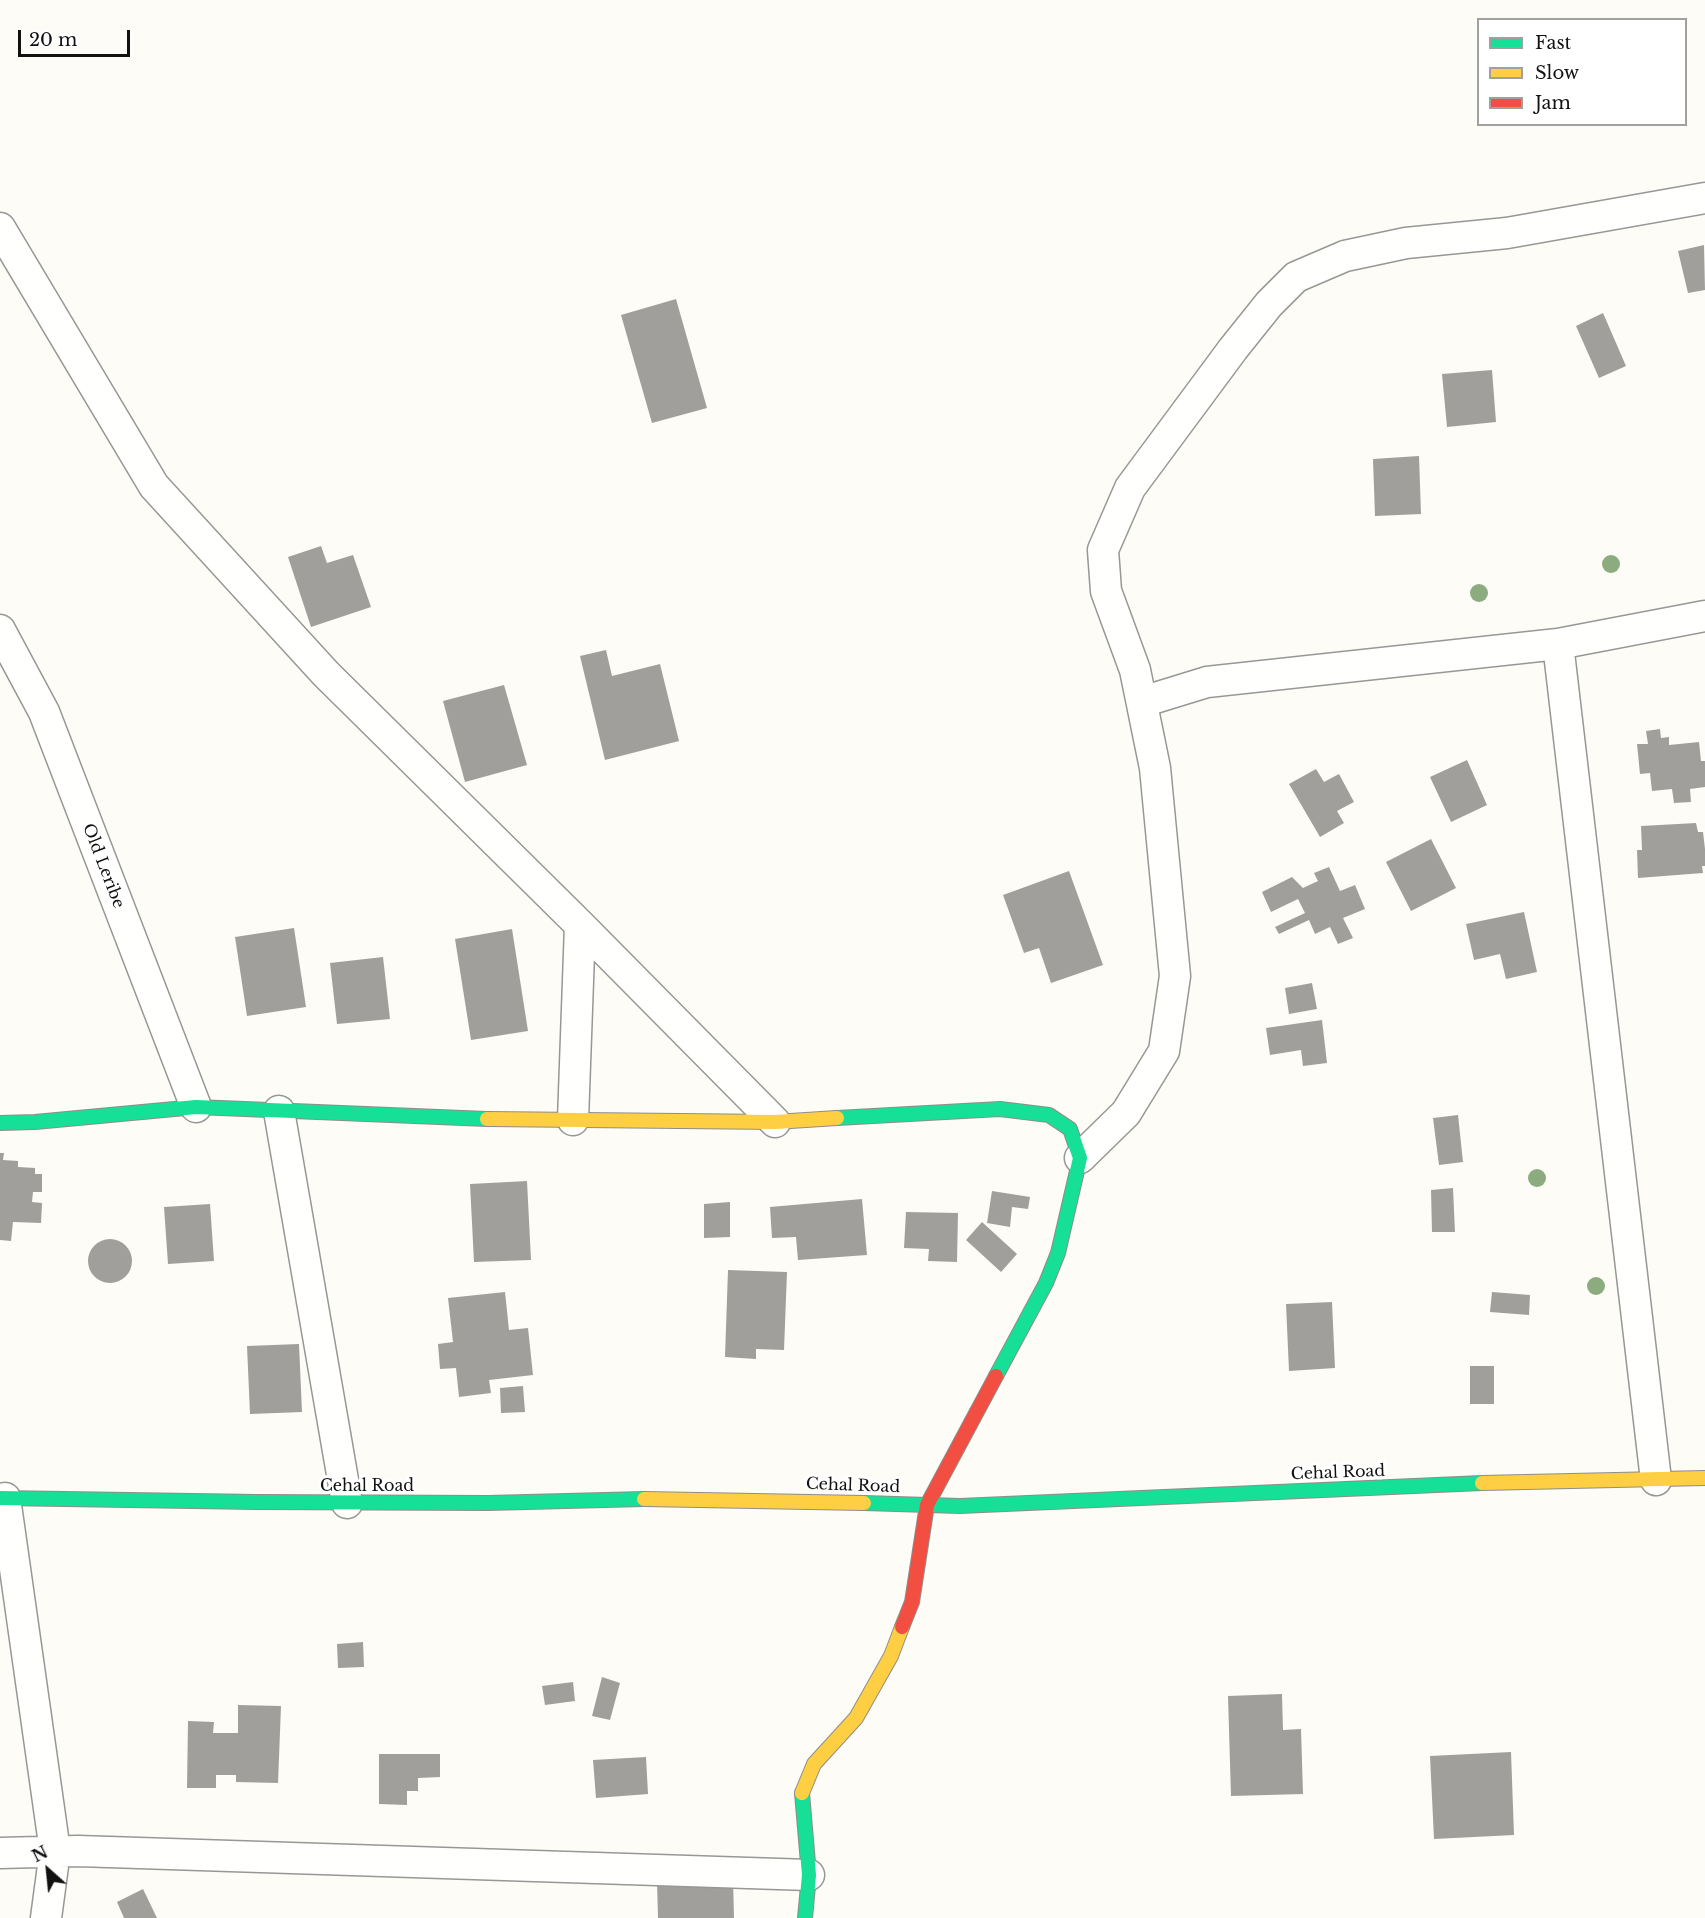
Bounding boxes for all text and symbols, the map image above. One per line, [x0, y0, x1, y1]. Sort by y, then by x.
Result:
scale bar [21, 18, 134, 56]
legend [1477, 18, 1687, 126]
text: 20 m [29, 29, 77, 51]
text: Fast [1535, 32, 1571, 54]
text: Slow [1535, 62, 1579, 84]
text: Jam [1535, 92, 1571, 114]
street label: Old Leribe [78, 821, 128, 911]
street label: Cehal Road [1291, 1462, 1385, 1484]
street label: Cehal Road [806, 1475, 900, 1497]
street label: Cehal Road [320, 1476, 414, 1496]
north arrow [18, 1840, 78, 1900]
text: N [29, 1842, 51, 1866]

